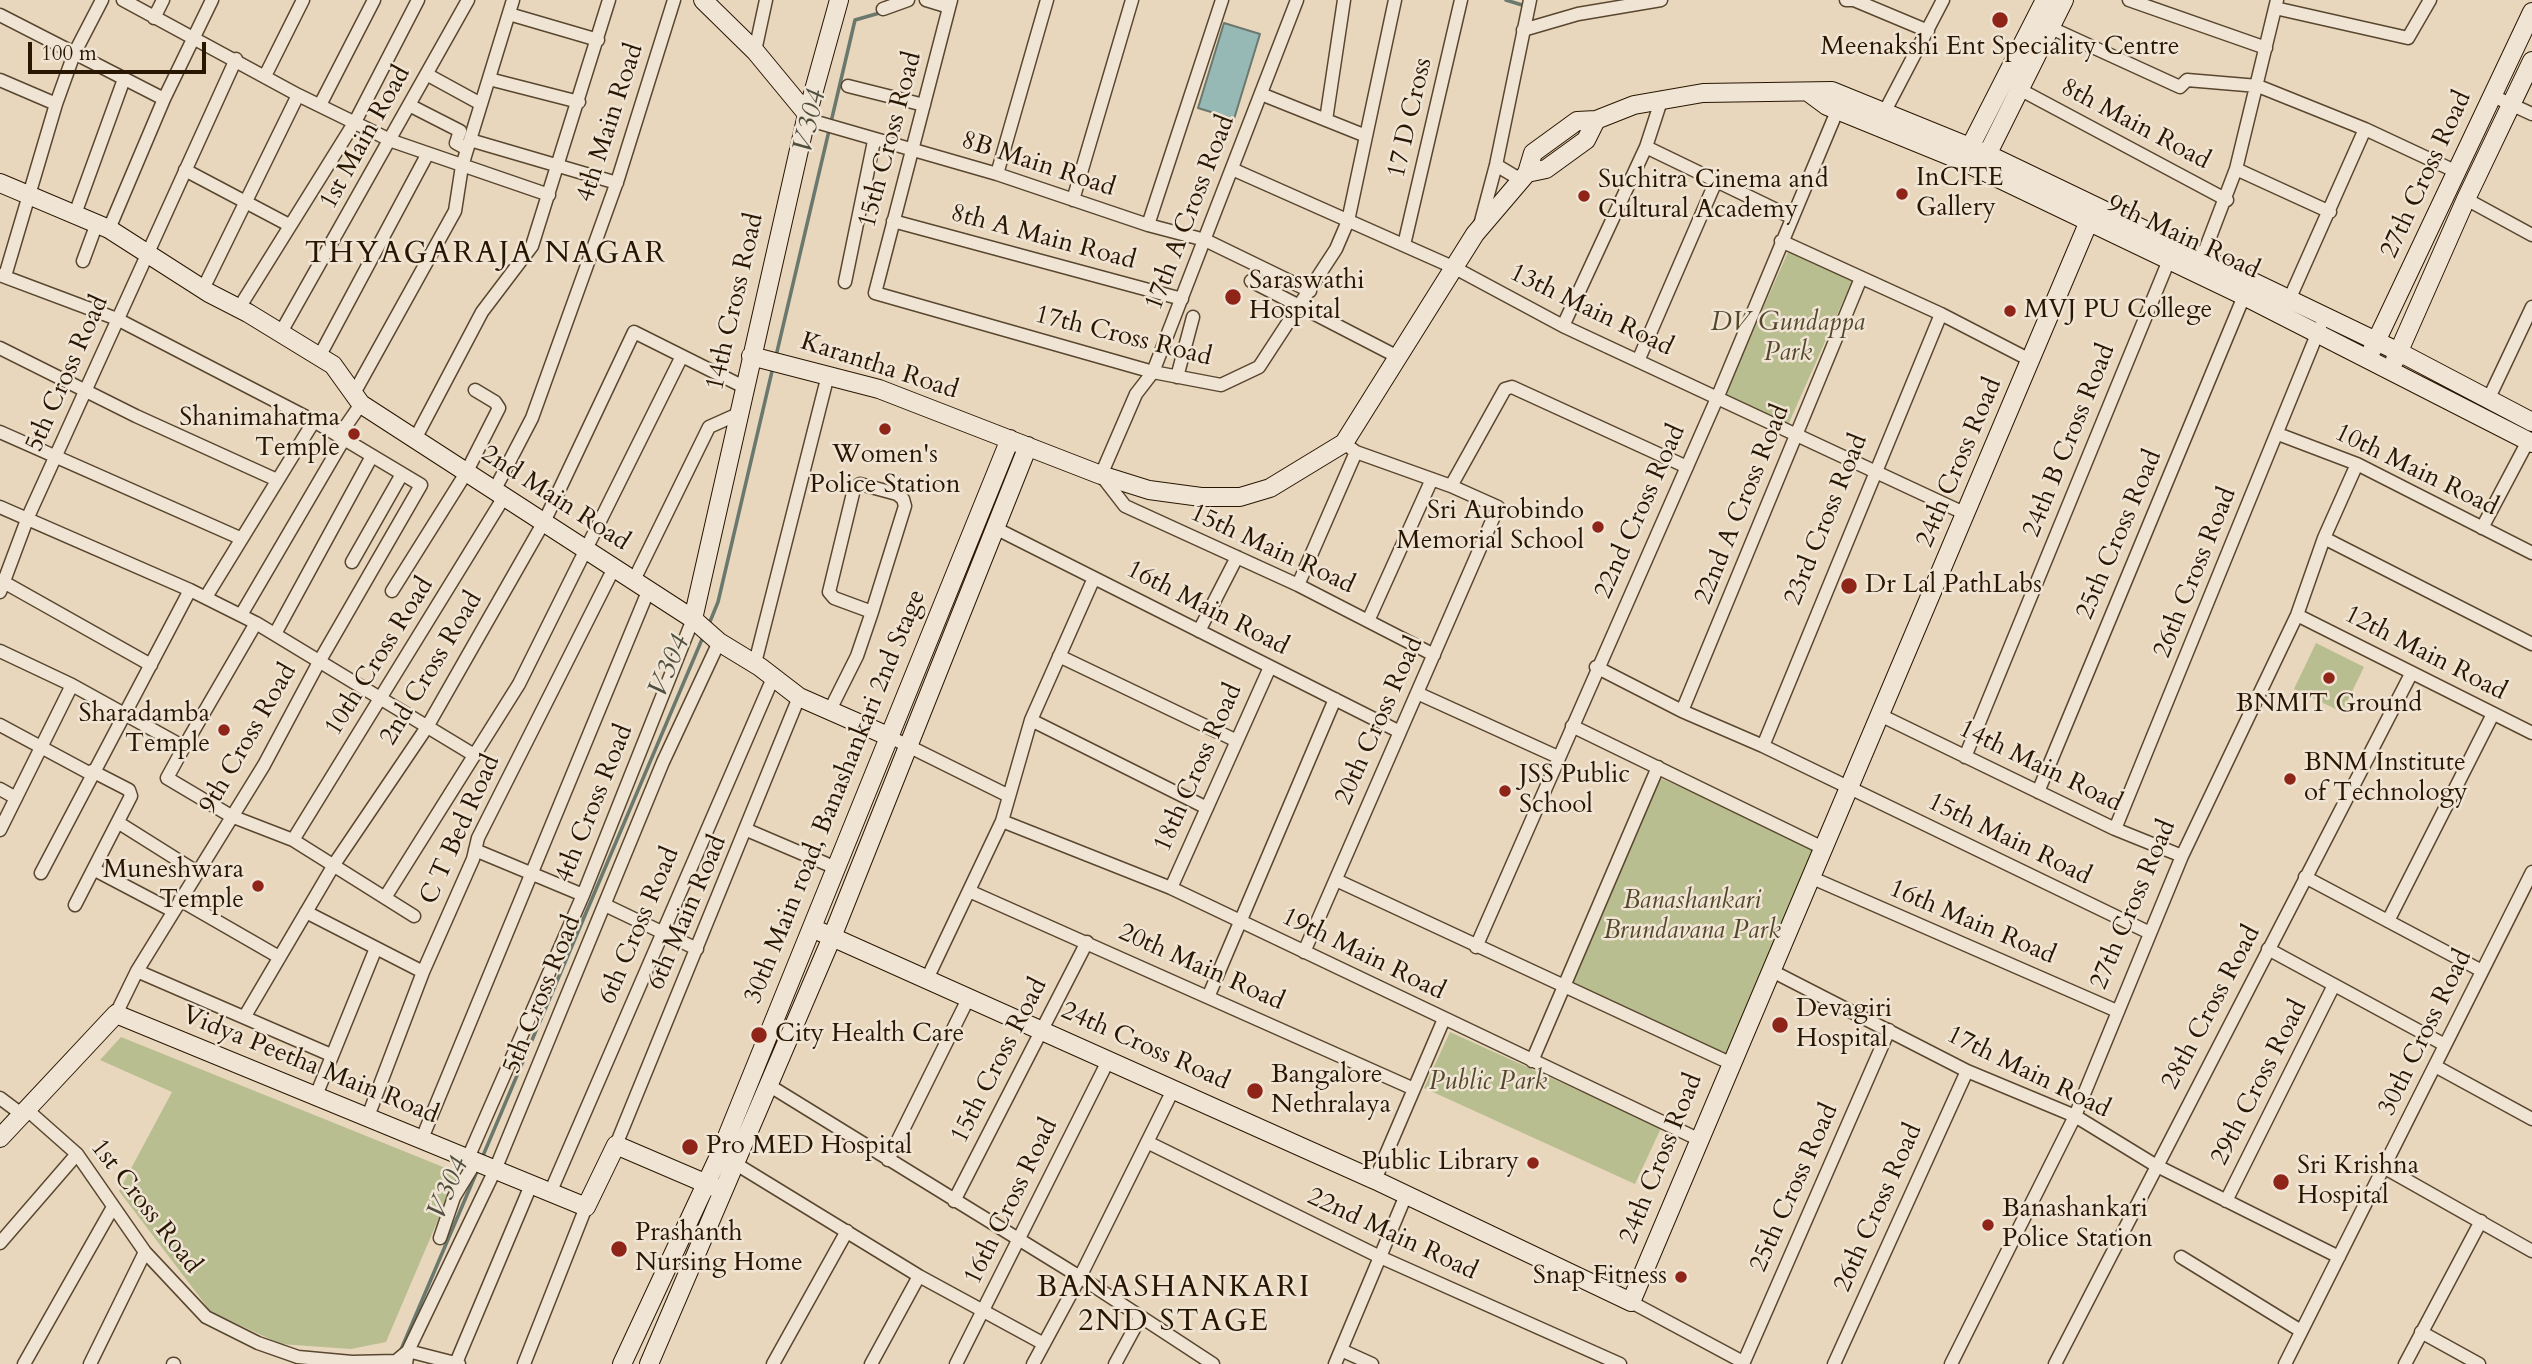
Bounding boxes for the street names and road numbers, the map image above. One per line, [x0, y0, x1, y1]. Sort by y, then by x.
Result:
street label: 4th Main Road [571, 40, 651, 206]
street label: 15th Cross Road [853, 49, 929, 231]
street label: 17 D Cross [1382, 55, 1440, 181]
street label: 1st Main Road [314, 61, 418, 215]
street label: 8th Main Road [2055, 73, 2215, 177]
street label: 27th Cross Road [2375, 86, 2479, 264]
street label: 17th A Cross Road [1139, 111, 1243, 315]
street label: 8B Main Road [957, 125, 1119, 205]
street label: 9th Main Road [2102, 189, 2264, 287]
street label: 8th A Main Road [947, 198, 1139, 278]
street label: 14th Cross Road [700, 210, 772, 394]
street label: 13th Main Road [1504, 258, 1678, 364]
street label: 5th Cross Road [20, 291, 116, 457]
street label: 17th Cross Road [1031, 300, 1215, 374]
street label: Karantha Road [796, 327, 962, 407]
street label: 24th B Cross Road [2017, 340, 2123, 542]
street label: 24th Cross Road [1910, 374, 2010, 552]
street label: 22nd A Cross Road [1689, 401, 1797, 609]
street label: 10th Main Road [2329, 418, 2503, 524]
street label: 22nd Cross Road [1589, 420, 1693, 604]
street label: 23rd Cross Road [1778, 430, 1876, 610]
street label: 2nd Main Road [475, 439, 635, 559]
street label: 25th Cross Road [2070, 446, 2170, 624]
street label: 26th Cross Road [2148, 483, 2244, 663]
street label: 15th Main Road [1185, 498, 1359, 602]
street label: 16th Main Road [1121, 555, 1293, 663]
street label: 10th Cross Road [319, 572, 441, 742]
street label: 30th Main road, Banashankari 2nd Stage [738, 585, 934, 1009]
street label: 2nd Cross Road [374, 586, 490, 752]
street label: 12th Main Road [2339, 600, 2511, 708]
street label: 20th Cross Road [1329, 632, 1431, 810]
street label: 9th Cross Road [194, 659, 304, 819]
street label: 18th Cross Road [1148, 679, 1250, 857]
street label: 14th Main Road [1953, 714, 2127, 820]
street label: 4th Cross Road [549, 720, 641, 888]
street label: C T Bed Road [414, 750, 508, 910]
street label: 15th Main Road [1922, 787, 2096, 893]
street label: 27th Cross Road [2084, 816, 2184, 994]
street label: 6th Main Road [641, 831, 735, 995]
street label: 6th Cross Road [593, 843, 687, 1009]
street label: 16th Main Road [1884, 874, 2060, 972]
street label: 19th Main Road [1276, 902, 1450, 1008]
street label: 5th Cross Road [497, 911, 589, 1079]
street label: 20th Main Road [1113, 918, 1289, 1018]
street label: 28th Cross Road [2156, 921, 2268, 1095]
street label: 30th Cross Road [2372, 945, 2480, 1121]
street label: 15th Cross Road [945, 973, 1055, 1149]
street label: 29th Cross Road [2205, 995, 2315, 1171]
street label: 24th Cross Road [1056, 996, 1234, 1098]
street label: Vidya Peetha Main Road [177, 1000, 443, 1132]
street label: 17th Main Road [1941, 1020, 2115, 1126]
street label: 24th Cross Road [1614, 1069, 1710, 1249]
street label: 25th Cross Road [1744, 1099, 1846, 1277]
street label: 16th Cross Road [958, 1114, 1066, 1290]
street label: 26th Cross Road [1828, 1119, 1930, 1297]
street label: 1st Cross Road [83, 1134, 207, 1280]
street label: 22nd Main Road [1302, 1182, 1482, 1288]

